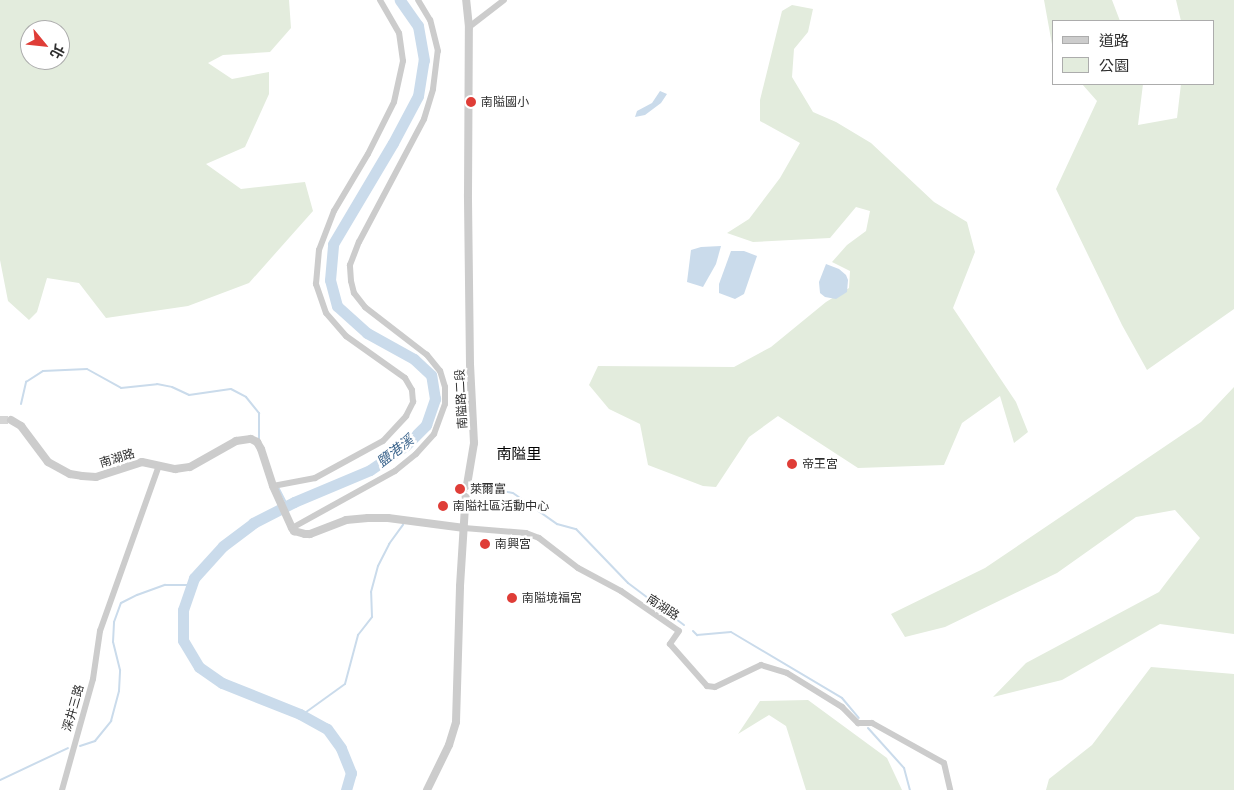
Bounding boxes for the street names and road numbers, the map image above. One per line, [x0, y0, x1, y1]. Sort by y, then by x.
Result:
street label: 南隘路二段 [452, 369, 470, 429]
street label: 南湖路 [98, 446, 136, 470]
street label: 南湖路 [644, 591, 682, 623]
street label: 深井三路 [59, 683, 87, 733]

